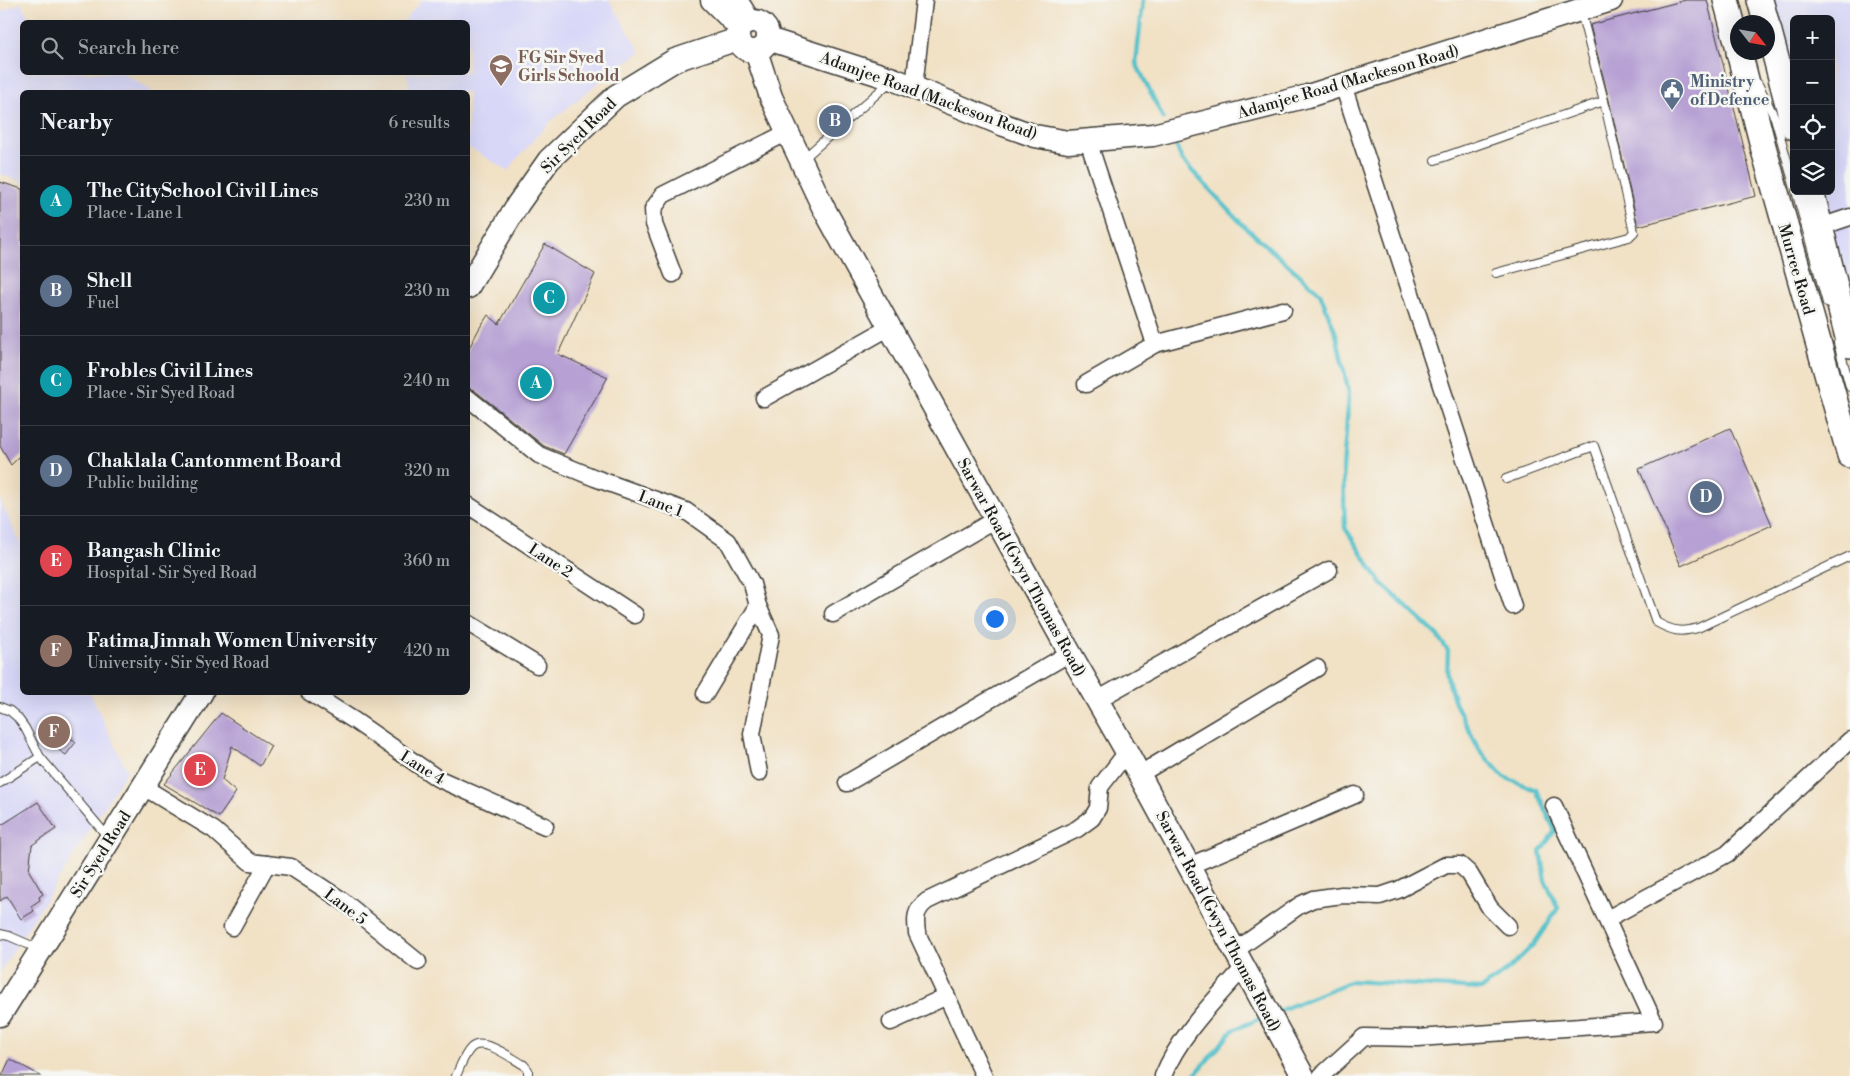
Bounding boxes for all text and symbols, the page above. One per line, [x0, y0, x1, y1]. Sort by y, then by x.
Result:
north arrow [1730, 15, 1775, 60]
map controls [1790, 15, 1835, 195]
button: + [1790, 15, 1835, 60]
search box [20, 20, 470, 75]
icon: search [38, 34, 66, 62]
text: Search here [78, 36, 179, 60]
street label: Adamjee Road (Mackeson Road) [1234, 41, 1461, 123]
street label: Adamjee Road (Mackeson Road) [816, 47, 1040, 145]
place label: FG Sir Syed Girls Schoold [518, 48, 620, 86]
school or university icon: FG Sir Syed Girls Schoold [488, 53, 514, 87]
button: − [1790, 60, 1835, 105]
place label: Ministry of Defence [1690, 72, 1770, 110]
public building icon: Ministry of Defence [1659, 77, 1685, 111]
street label: Sir Syed Road [537, 94, 621, 178]
pin: B [819, 102, 851, 140]
button: locate [1790, 105, 1835, 150]
text: Nearby [40, 110, 113, 136]
text: 6 results [389, 113, 450, 133]
button: layers [1790, 150, 1835, 195]
text: The CitySchool Civil Lines [87, 179, 319, 203]
text: A [50, 191, 62, 211]
text: 230 m [404, 191, 450, 211]
text: Place · Lane 1 [87, 203, 183, 223]
street label: Murree Road [1773, 221, 1819, 317]
text: Shell [87, 269, 132, 293]
pin: C [533, 279, 565, 317]
text: B [50, 281, 62, 301]
text: 230 m [404, 281, 450, 301]
text: Fuel [87, 293, 119, 313]
text: Frobles Civil Lines [87, 359, 253, 383]
pin: A [520, 364, 552, 402]
text: C [50, 371, 62, 391]
text: 240 m [403, 371, 450, 391]
text: Place · Sir Syed Road [87, 383, 235, 403]
text: Chaklala Cantonment Board [87, 449, 342, 473]
street label: Sarwar Road (Gwyn Thomas Road) [953, 455, 1090, 680]
text: D [50, 461, 62, 481]
text: 320 m [404, 461, 450, 481]
text: Public building [87, 473, 198, 493]
pin: D [1690, 478, 1722, 516]
street label: Lane 1 [635, 486, 686, 522]
text: Bangash Clinic [87, 539, 221, 563]
street label: Lane 2 [525, 539, 576, 582]
text: E [50, 551, 62, 571]
text: 360 m [404, 551, 450, 571]
text: Hospital · Sir Syed Road [87, 563, 257, 583]
your location [982, 606, 1008, 632]
text: Fatima Jinnah Women University [87, 629, 377, 653]
text: F [50, 641, 62, 661]
text: 420 m [403, 641, 450, 661]
text: University · Sir Syed Road [87, 653, 269, 673]
pin: F [38, 713, 70, 751]
street label: Lane 4 [396, 746, 449, 790]
pin: E [184, 751, 216, 789]
street label: Sir Syed Road [66, 807, 135, 902]
street label: Sarwar Road (Gwyn Thomas Road) [1151, 808, 1285, 1035]
street label: Lane 5 [320, 884, 371, 929]

